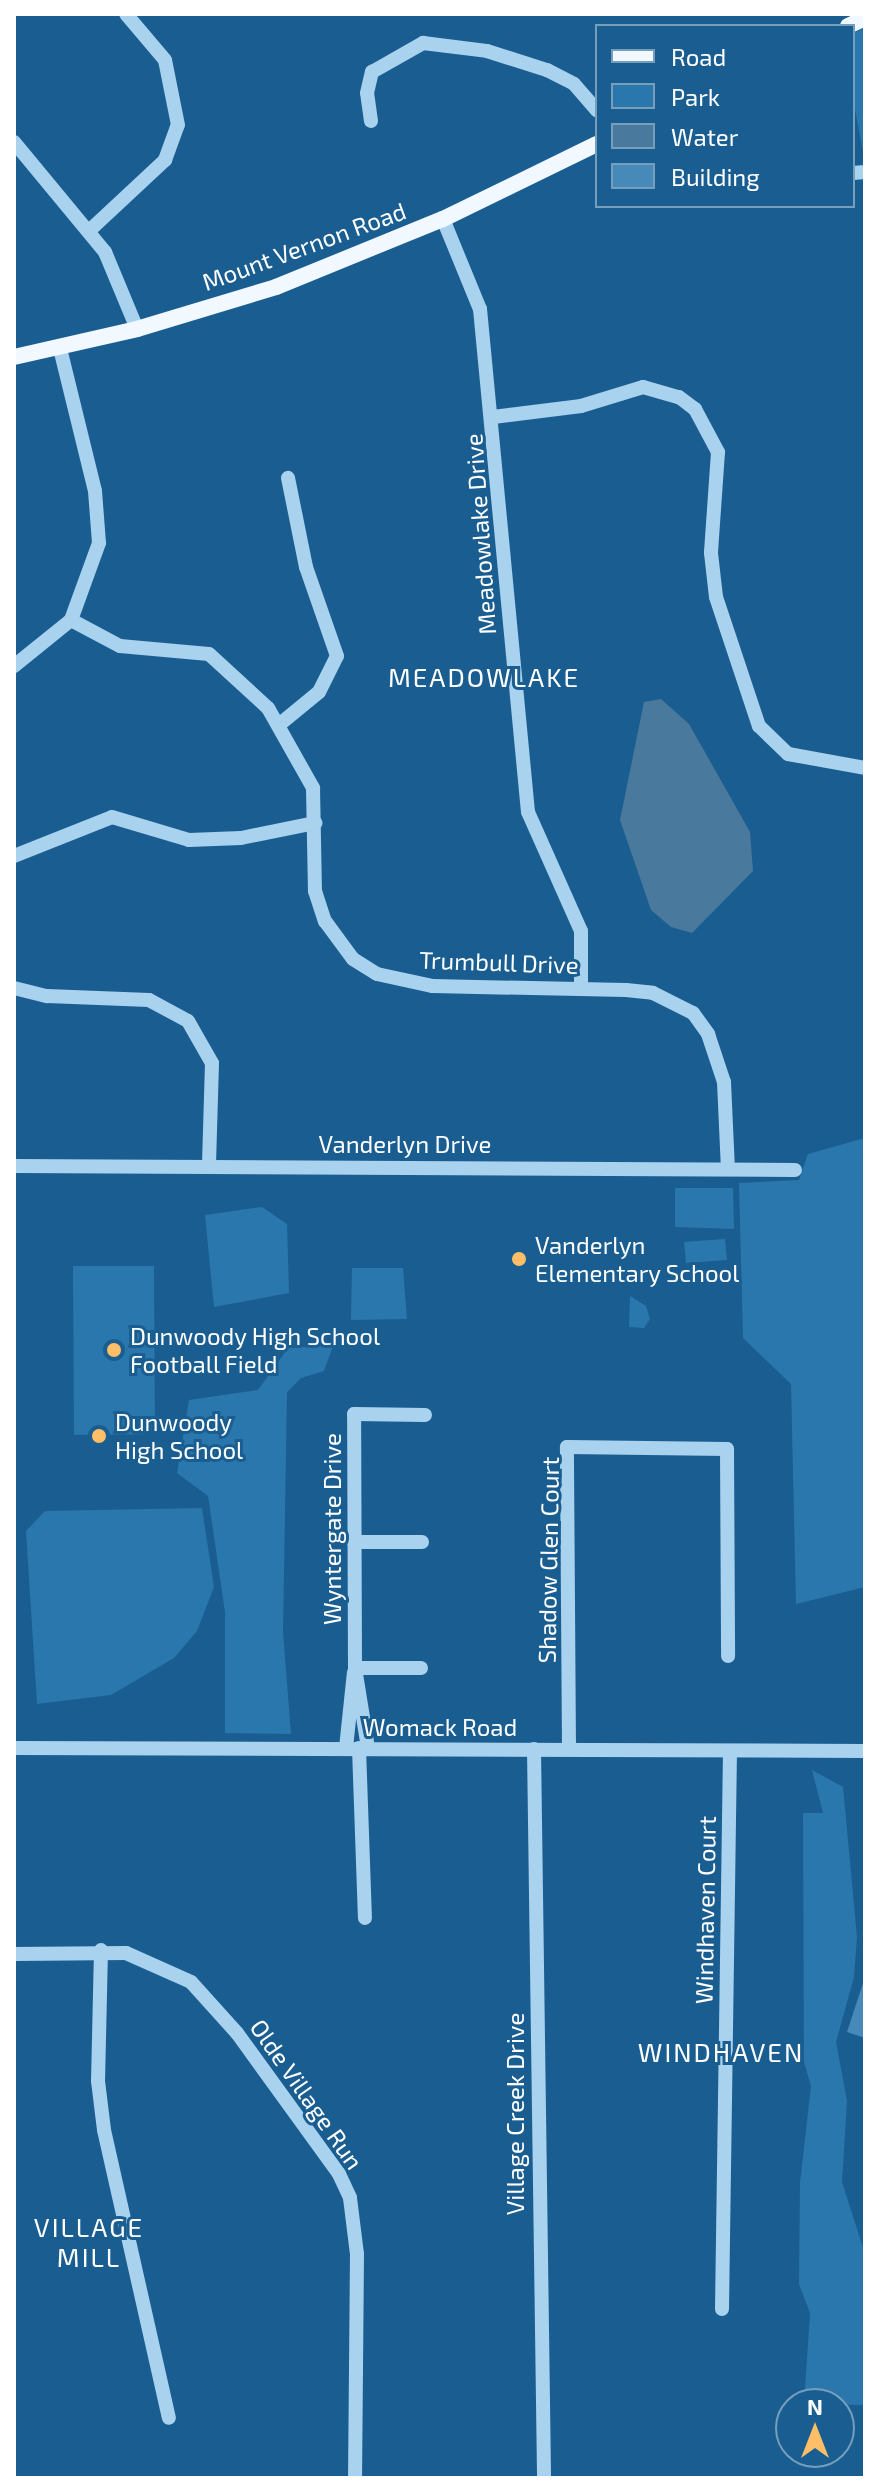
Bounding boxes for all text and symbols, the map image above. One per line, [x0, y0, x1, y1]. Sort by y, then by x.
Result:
legend [595, 24, 855, 208]
text: Road [671, 42, 726, 71]
text: Park [671, 82, 720, 111]
text: Water [671, 122, 738, 151]
text: Building [671, 162, 760, 191]
street label: Mount Vernon Road [198, 196, 410, 296]
street label: Meadowlake Drive [459, 432, 501, 636]
district label: MEADOWLAKE [388, 661, 580, 693]
street label: Trumbull Drive [419, 945, 579, 979]
street label: Vanderlyn Drive [319, 1130, 491, 1158]
place label: Vanderlyn Elementary School [535, 1231, 740, 1287]
marker: Vanderlyn Elementary School [510, 1250, 528, 1268]
place label: Dunwoody High School Football Field [130, 1322, 381, 1378]
marker: Dunwoody High School Football Field [105, 1341, 123, 1359]
place label: Dunwoody High School [115, 1408, 243, 1464]
marker: Dunwoody High School [90, 1427, 108, 1445]
street label: Wyntergate Drive [318, 1433, 346, 1625]
street label: Shadow Glen Court [532, 1456, 564, 1664]
street label: Womack Road [363, 1713, 517, 1741]
street label: Windhaven Court [689, 1816, 721, 2004]
street label: Olde Village Run [244, 2013, 370, 2175]
street label: Village Creek Drive [501, 2013, 529, 2215]
district label: WINDHAVEN [638, 2036, 804, 2068]
district label: VILLAGE MILL [34, 2211, 144, 2272]
north arrow [775, 2388, 855, 2468]
text: N [807, 2393, 823, 2419]

